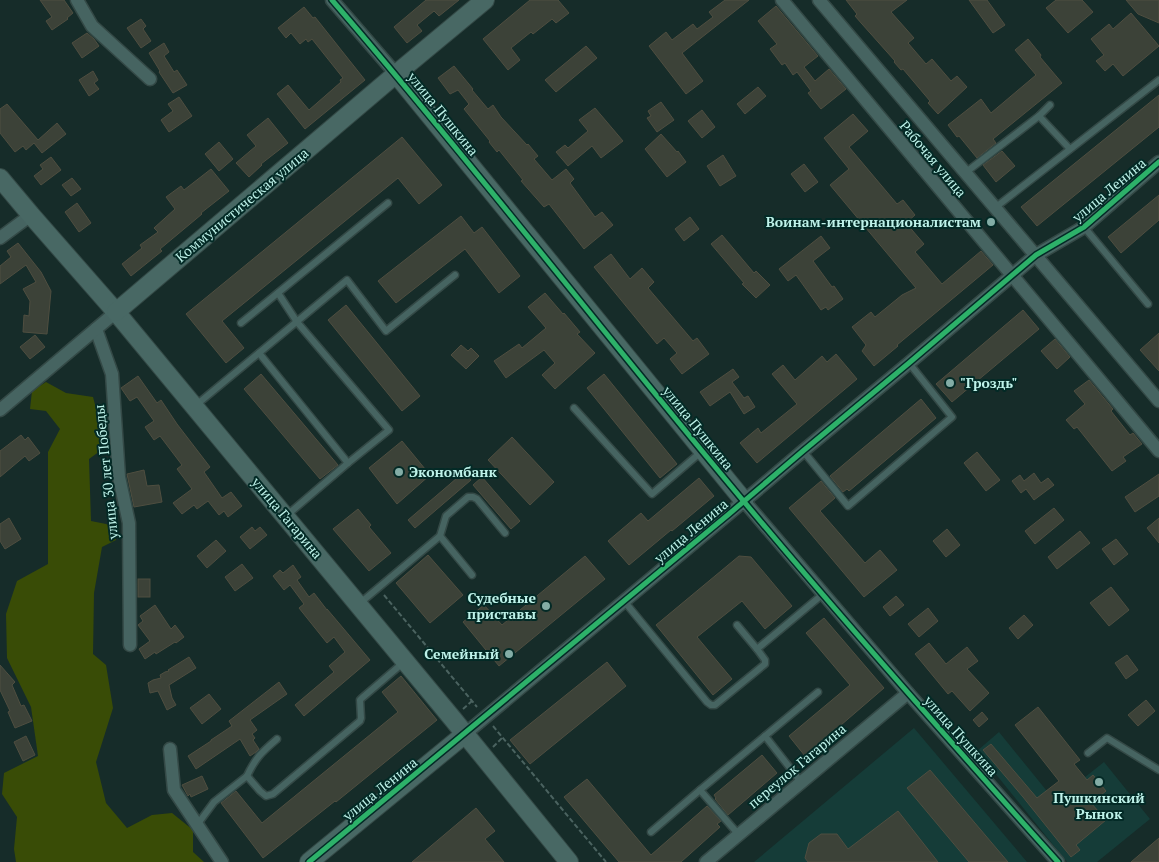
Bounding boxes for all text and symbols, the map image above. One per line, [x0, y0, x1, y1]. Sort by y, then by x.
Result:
street label: улица Пушкина [403, 67, 483, 160]
street label: Рабочая улица [896, 116, 971, 201]
street label: Коммунистическая улица [171, 143, 312, 266]
street label: улица Ленина [1067, 153, 1150, 227]
place label: Воинам-интернационалистам [766, 212, 981, 231]
marker: Воинам-интернационалистам [985, 216, 997, 228]
place label: "Гроздь" [960, 373, 1017, 392]
marker: "Гроздь" [944, 377, 956, 389]
street label: улица Пушкина [658, 381, 738, 474]
street label: улица 30 лет Победы [89, 404, 122, 541]
place label: Экономбанк [409, 462, 498, 481]
marker: Экономбанк [393, 466, 405, 478]
street label: улица Гагарина [247, 472, 327, 562]
street label: улица Ленина [649, 494, 732, 568]
place label: Судебные приставы [467, 588, 536, 623]
marker: Судебные приставы [540, 600, 552, 612]
place label: Семейный [424, 644, 499, 663]
marker: Семейный [503, 648, 515, 660]
street label: улица Пушкина [919, 690, 1003, 780]
street label: переулок Гагарина [744, 719, 850, 812]
street label: улица Ленина [338, 753, 421, 825]
marker: Пушкинский Рынок [1093, 776, 1105, 788]
place label: Пушкинский Рынок [1053, 788, 1145, 823]

